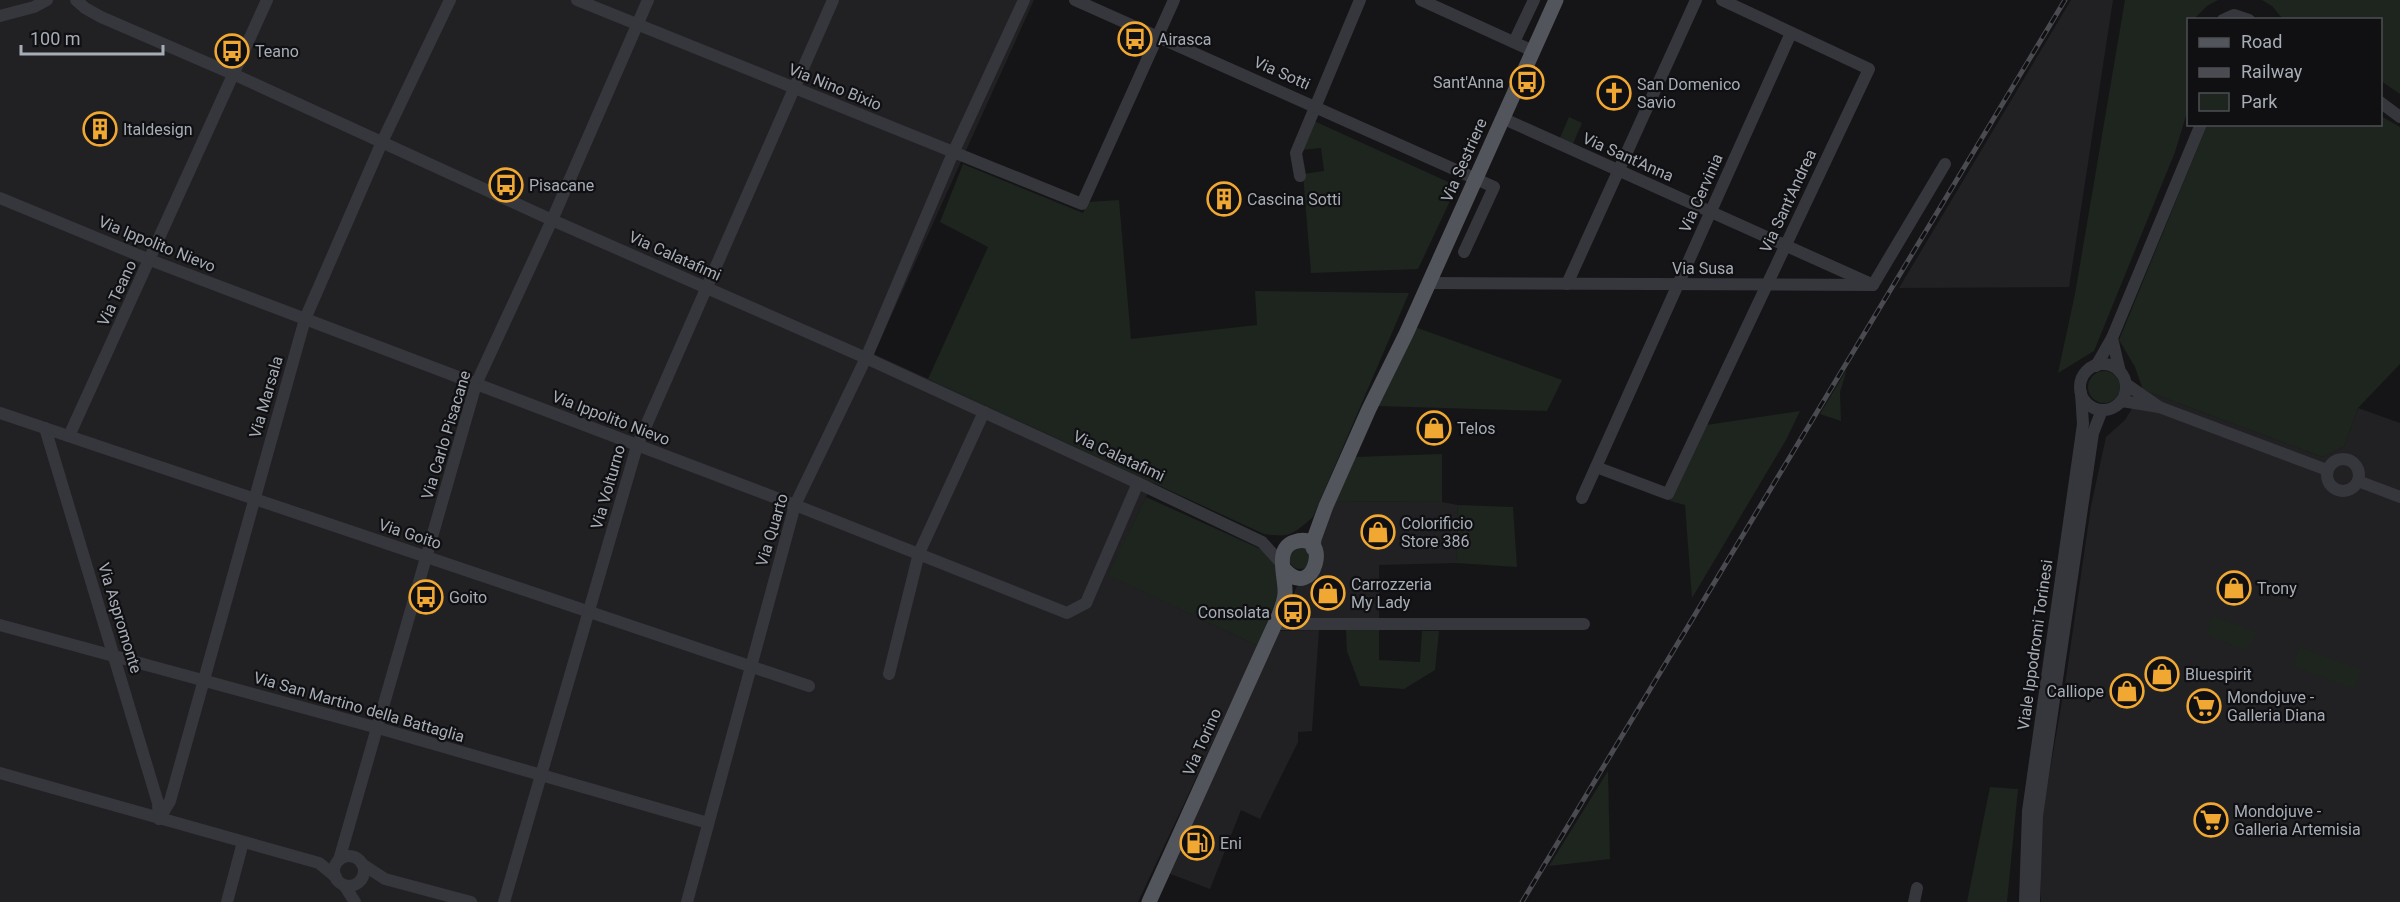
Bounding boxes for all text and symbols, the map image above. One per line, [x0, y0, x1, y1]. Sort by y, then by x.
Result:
scale bar [21, 18, 164, 56]
legend [2187, 18, 2382, 126]
bus stop icon: Airasca [1117, 21, 1153, 57]
text: 100 m [30, 28, 81, 49]
place label: Airasca [1158, 30, 1211, 49]
text: Road [2241, 31, 2282, 52]
bus stop icon: Teano [214, 33, 250, 69]
place label: Teano [255, 42, 299, 61]
street label: Via Sotti [1251, 52, 1313, 94]
street label: Via Nino Bixio [786, 60, 884, 114]
text: Railway [2241, 61, 2303, 82]
bus stop icon: Sant'Anna [1509, 64, 1545, 100]
place label: Sant'Anna [1433, 73, 1504, 92]
church icon: San Domenico Savio [1596, 75, 1632, 111]
place label: San Domenico Savio [1637, 75, 1740, 112]
text: Park [2241, 91, 2278, 112]
building icon: Italdesign [82, 111, 118, 147]
street label: Via Sestriere [1437, 115, 1491, 205]
place label: Italdesign [123, 120, 193, 139]
street label: Via Sant'Anna [1580, 128, 1676, 186]
street label: Via Sant'Andrea [1756, 146, 1820, 256]
street label: Via Cervinia [1675, 151, 1727, 235]
bus stop icon: Pisacane [488, 167, 524, 203]
place label: Pisacane [529, 176, 594, 195]
building icon: Cascina Sotti [1206, 181, 1242, 217]
place label: Cascina Sotti [1247, 190, 1341, 209]
street label: Via Ippolito Nievo [96, 212, 218, 276]
street label: Via Calatafimi [626, 227, 724, 285]
street label: Via Teano [94, 257, 140, 329]
street label: Via Susa [1672, 259, 1734, 278]
street label: Via Marsala [245, 354, 287, 440]
street label: Via Carlo Pisacane [417, 368, 475, 502]
street label: Via Ippolito Nievo [549, 387, 673, 449]
shop icon: Telos [1416, 410, 1452, 446]
place label: Telos [1457, 419, 1496, 438]
street label: Via Calatafimi [1070, 426, 1168, 486]
street label: Via Volturno [587, 443, 629, 531]
street label: Via Quarto [752, 491, 792, 569]
shop icon: Colorificio Store 386 [1360, 514, 1396, 550]
place label: Colorificio Store 386 [1401, 514, 1473, 551]
street label: Via Goito [376, 515, 444, 553]
street label: Viale Ippodromi Torinesi [2014, 558, 2056, 732]
street label: Via Aspromonte [94, 560, 146, 676]
shop icon: Trony [2216, 570, 2252, 606]
shop icon: Carrozzeria My Lady [1310, 575, 1346, 611]
place label: Carrozzeria My Lady [1351, 575, 1432, 612]
bus stop icon: Goito [408, 579, 444, 615]
place label: Trony [2257, 579, 2297, 598]
place label: Goito [449, 588, 487, 607]
bus stop icon: Consolata [1275, 594, 1311, 630]
place label: Consolata [1198, 603, 1270, 622]
shop icon: Bluespirit [2144, 656, 2180, 692]
place label: Bluespirit [2185, 665, 2252, 684]
street label: Via San Martino della Battaglia [251, 668, 467, 746]
shop icon: Calliope [2109, 673, 2145, 709]
place label: Calliope [2047, 682, 2104, 701]
supermarket icon: Mondojuve - Galleria Diana [2186, 688, 2222, 724]
place label: Mondojuve - Galleria Diana [2227, 688, 2325, 725]
street label: Via Torino [1179, 705, 1225, 779]
supermarket icon: Mondojuve - Galleria Artemisia [2193, 802, 2229, 838]
place label: Mondojuve - Galleria Artemisia [2234, 802, 2361, 839]
fuel station icon: Eni [1179, 825, 1215, 861]
place label: Eni [1220, 834, 1242, 853]

